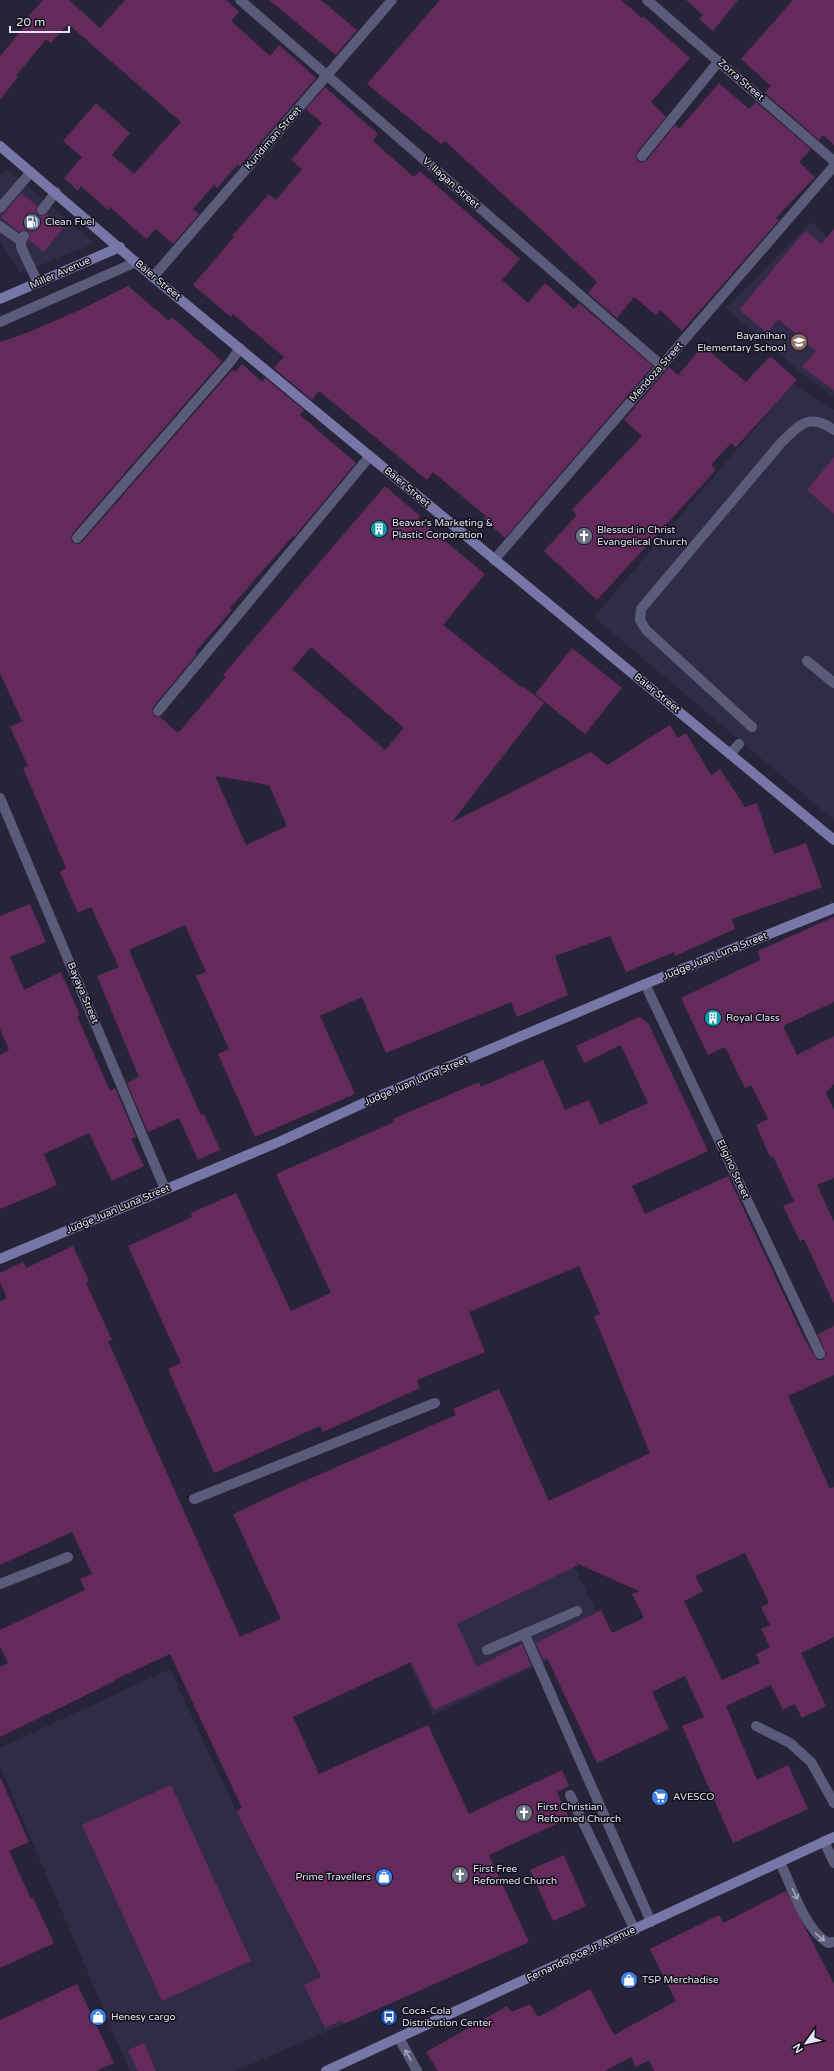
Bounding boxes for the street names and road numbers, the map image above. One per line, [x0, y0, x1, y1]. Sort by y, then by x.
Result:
street label: Zorra Street [716, 57, 767, 103]
street label: Kundiman Street [242, 104, 304, 172]
street label: V. Ilagan Street [420, 155, 482, 211]
street label: Miller Avenue [28, 254, 92, 292]
street label: Baler Street [133, 257, 183, 303]
street label: Mendoza Street [627, 339, 685, 404]
street label: Baler Street [382, 464, 432, 510]
street label: Baler Street [632, 671, 683, 715]
street label: Judge Juan Luna Street [661, 929, 769, 982]
street label: Bayaya Street [65, 961, 101, 1026]
street label: Judge Juan Luna Street [362, 1054, 470, 1108]
street label: Eligino Street [714, 1138, 752, 1200]
street label: Judge Juan Luna Street [64, 1182, 172, 1236]
street label: Fernando Poe Jr. Avenue [525, 1923, 637, 1984]

